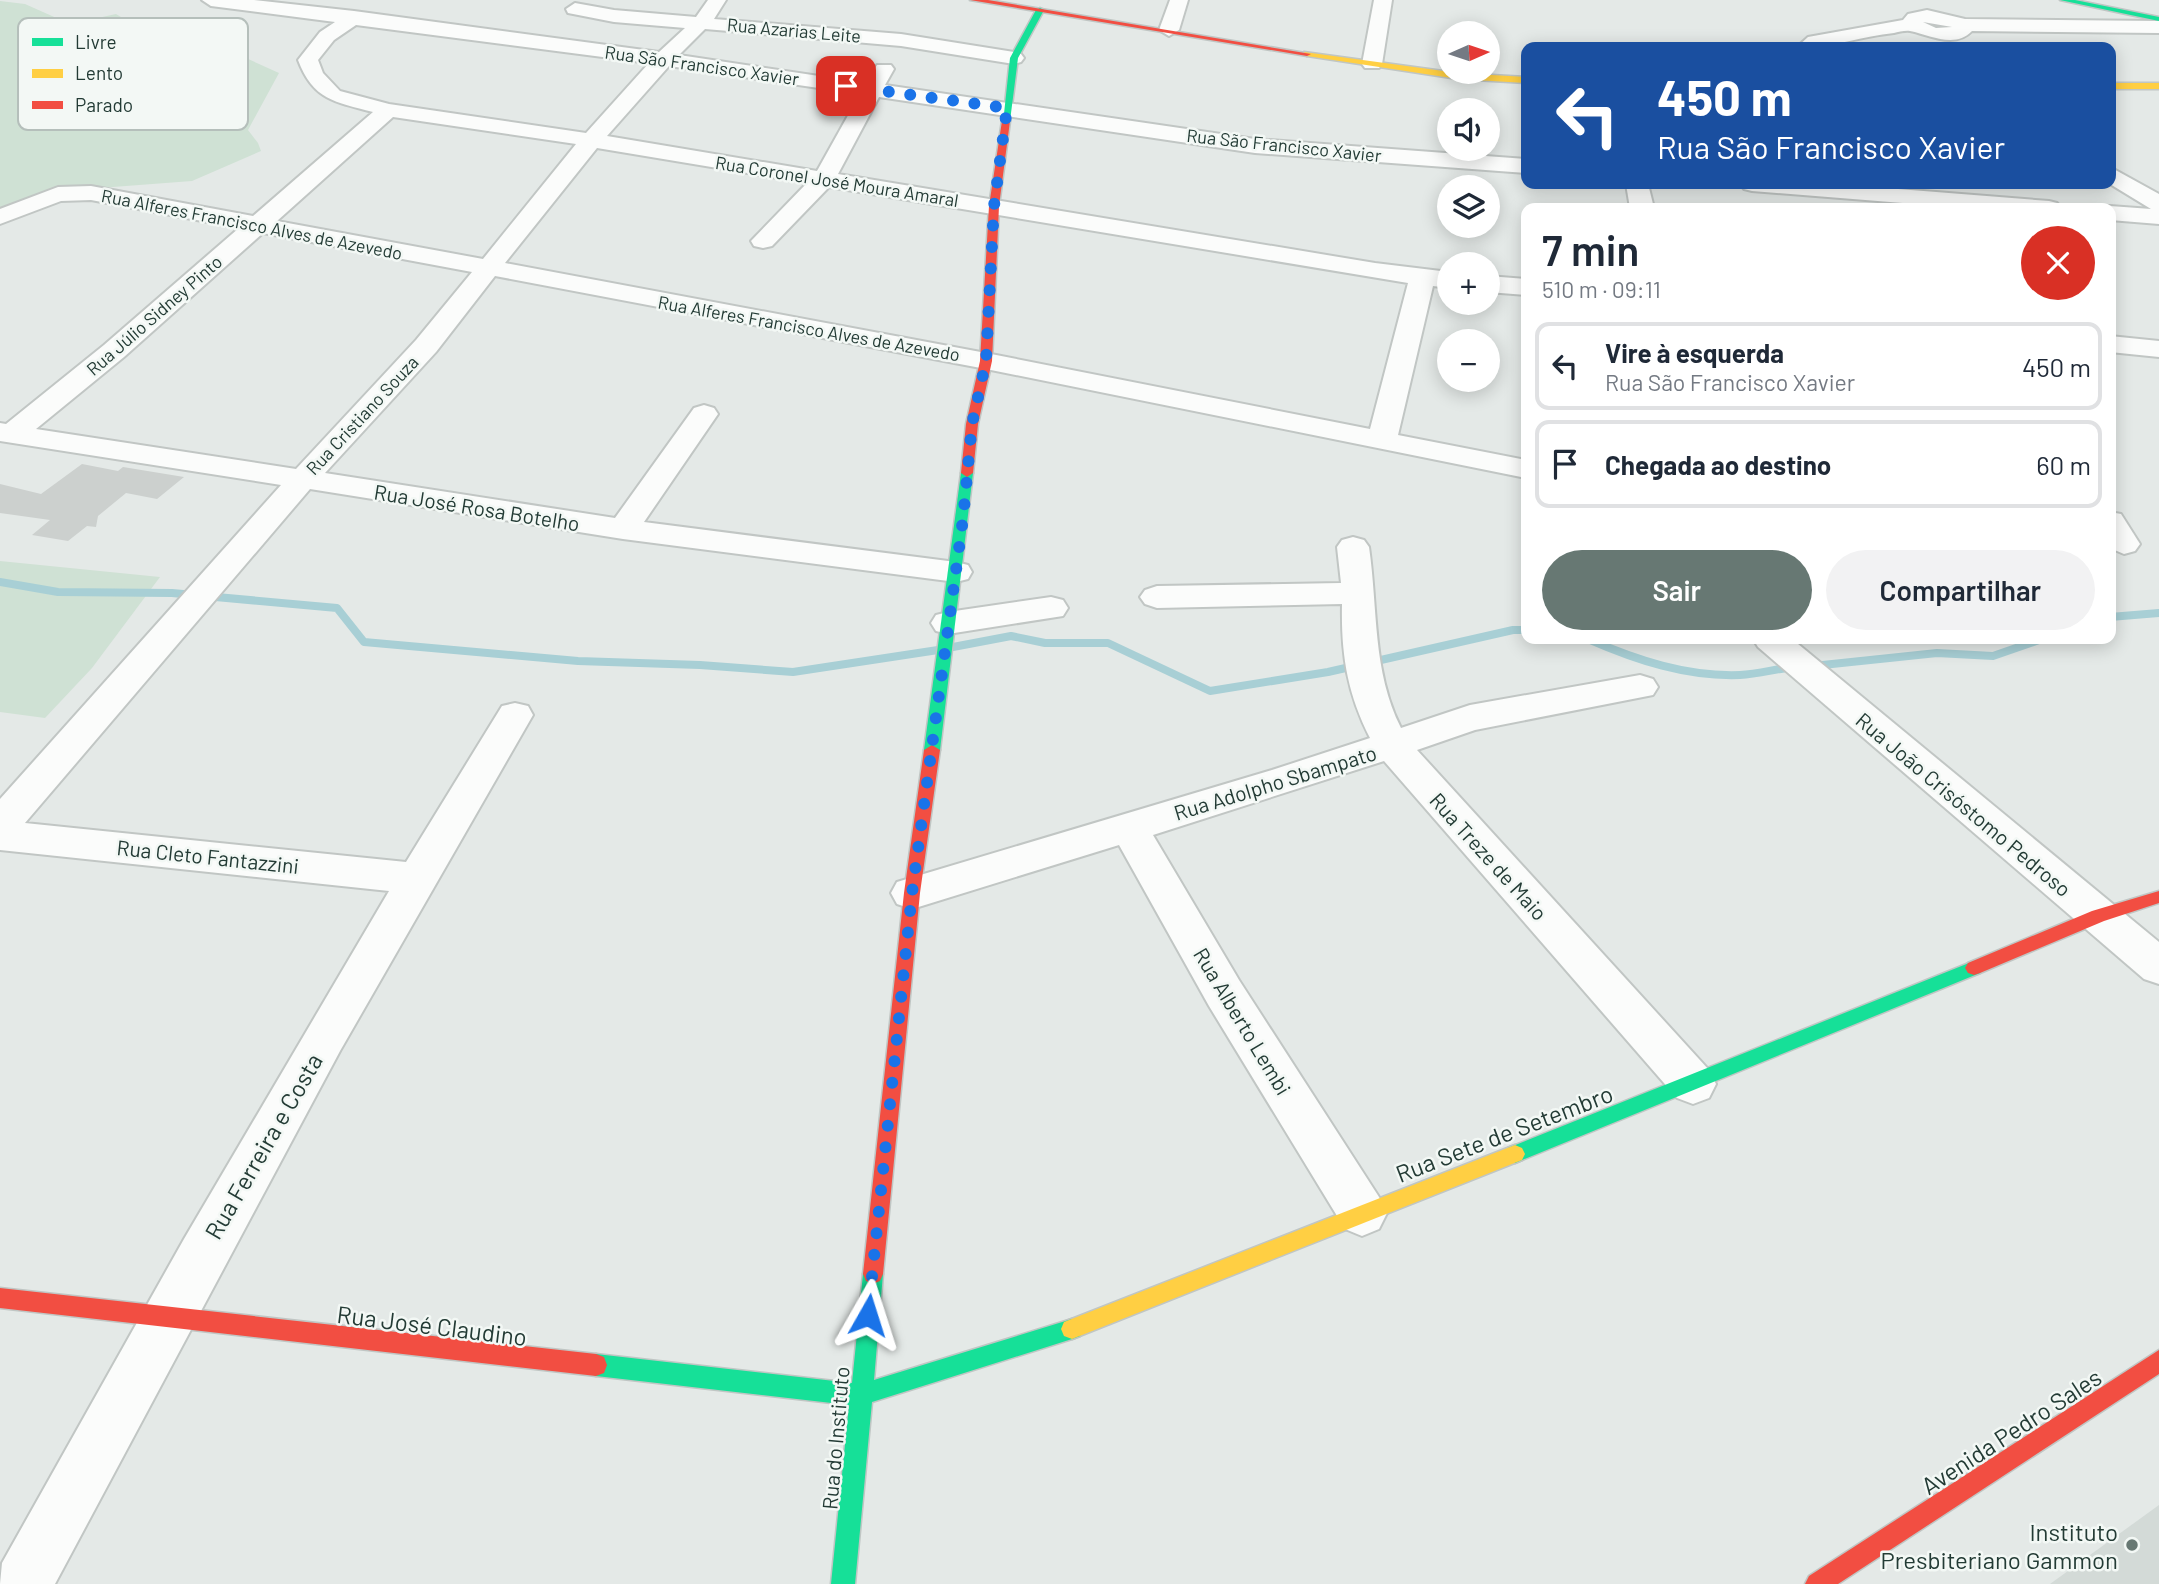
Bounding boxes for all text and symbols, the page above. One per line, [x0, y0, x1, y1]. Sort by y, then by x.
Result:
street label: Rua Azarias Leite [726, 13, 862, 47]
legend [18, 18, 248, 130]
north arrow [1437, 21, 1500, 84]
map controls [1437, 21, 1500, 392]
text: Livre [75, 30, 117, 53]
street label: Rua São Francisco Xavier [604, 40, 801, 90]
pin [816, 56, 876, 116]
text: Lento [75, 61, 123, 84]
icon: arrive [827, 67, 865, 105]
text: 450 m [1657, 67, 1792, 126]
icon: left [1542, 70, 1633, 161]
text: Parado [75, 93, 133, 116]
button: sound [1437, 98, 1500, 161]
street label: Rua São Francisco Xavier [1185, 124, 1383, 166]
text: Rua São Francisco Xavier [1657, 127, 2005, 165]
street label: Rua Coronel José Moura Amaral [714, 151, 960, 211]
button: layers [1437, 175, 1500, 238]
street label: Rua Alferes Francisco Alves de Azevedo [100, 184, 404, 264]
text: 7 min [1542, 224, 1639, 274]
button: close [2021, 226, 2095, 300]
street label: Rua Júlio Sidney Pinto [82, 250, 226, 380]
button: + [1437, 252, 1500, 315]
text: 510 m · 09:11 [1542, 275, 1661, 303]
street label: Rua Alferes Francisco Alves de Azevedo [656, 291, 962, 365]
button: − [1437, 329, 1500, 392]
text: Vire à esquerda [1605, 337, 1784, 368]
icon: left [1546, 347, 1584, 385]
street label: Rua Cristiano Souza [301, 351, 423, 479]
text: 450 m [2022, 351, 2091, 382]
text: Rua São Francisco Xavier [1605, 368, 1855, 396]
icon: arrive [1546, 445, 1584, 483]
text: Chegada ao destino [1605, 449, 1831, 480]
text: 60 m [2036, 449, 2091, 480]
street label: Rua José Rosa Botelho [372, 478, 582, 536]
button: Sair [1542, 550, 1812, 630]
button: Compartilhar [1826, 550, 2095, 630]
street label: Rua João Crisóstomo Pedroso [1851, 707, 2077, 901]
street label: Rua Adolpho Sbampato [1171, 739, 1379, 825]
street label: Rua Treze de Maio [1425, 787, 1553, 925]
street label: Rua Cleto Fantazzini [116, 834, 300, 878]
street label: Rua Alberto Lembi [1189, 943, 1297, 1099]
street label: Rua Ferreira e Costa [198, 1048, 328, 1244]
street label: Rua Sete de Setembro [1391, 1078, 1617, 1188]
position arrow [831, 1278, 905, 1352]
street label: Rua José Claudino [335, 1299, 529, 1351]
street label: Avenida Pedro Sales [1915, 1362, 2107, 1500]
street label: Rua do Instituto [816, 1365, 854, 1511]
place label: Instituto Presbiteriano Gammon [1881, 1517, 2118, 1574]
marker: Instituto Presbiteriano Gammon [2124, 1537, 2140, 1553]

